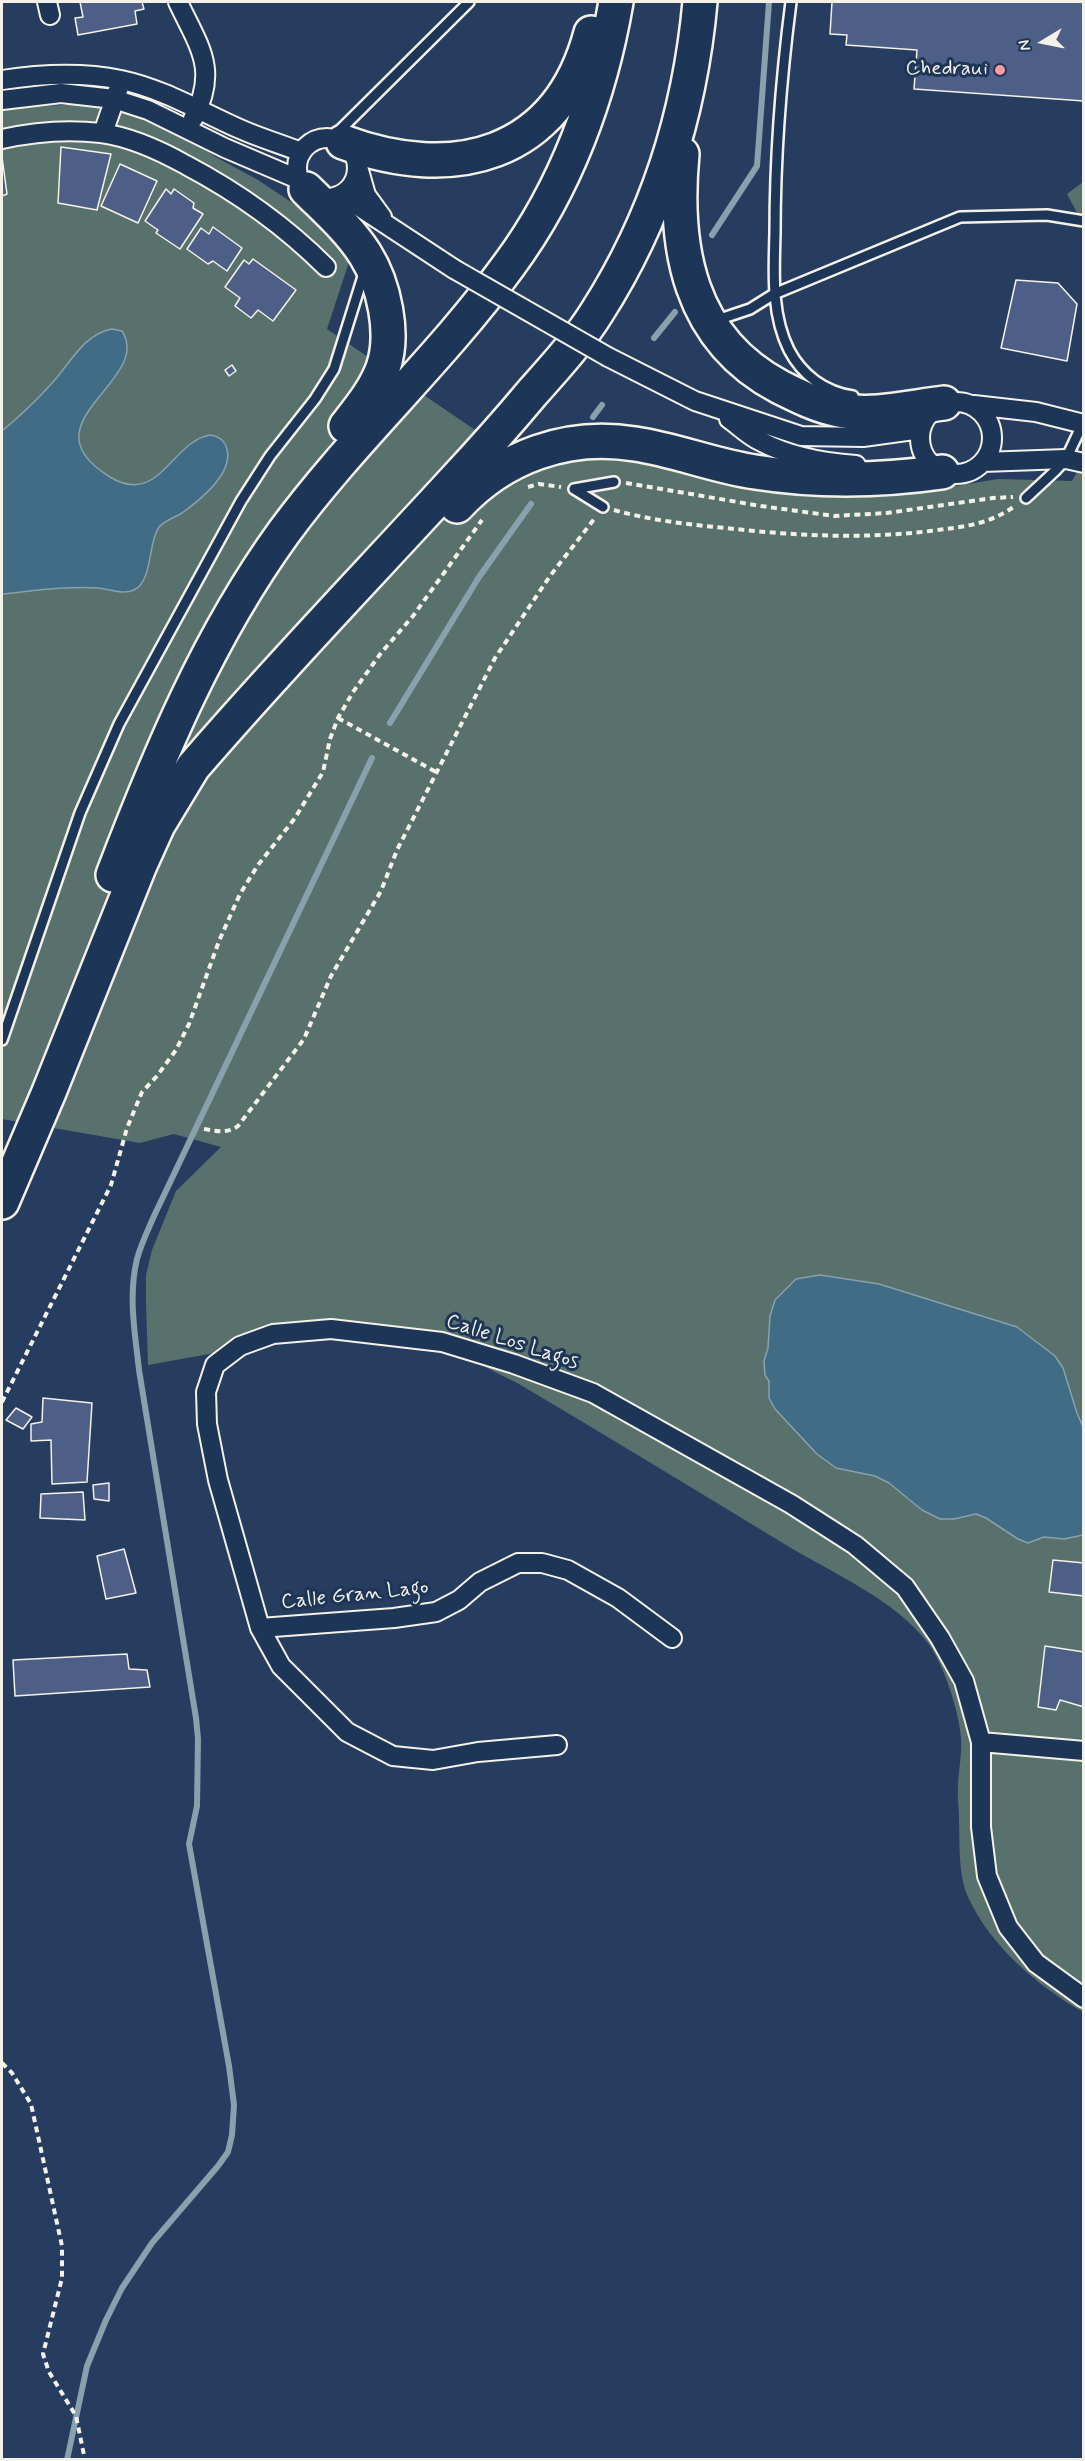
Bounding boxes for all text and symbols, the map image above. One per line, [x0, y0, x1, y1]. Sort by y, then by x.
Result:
north arrow [1013, 12, 1073, 72]
text: N [1014, 38, 1036, 52]
place label: Chedraui [905, 57, 988, 83]
marker: Chedraui [993, 63, 1007, 77]
street label: Calle Los Lagos [443, 1310, 581, 1376]
street label: Calle Gran Lago [280, 1576, 430, 1616]

